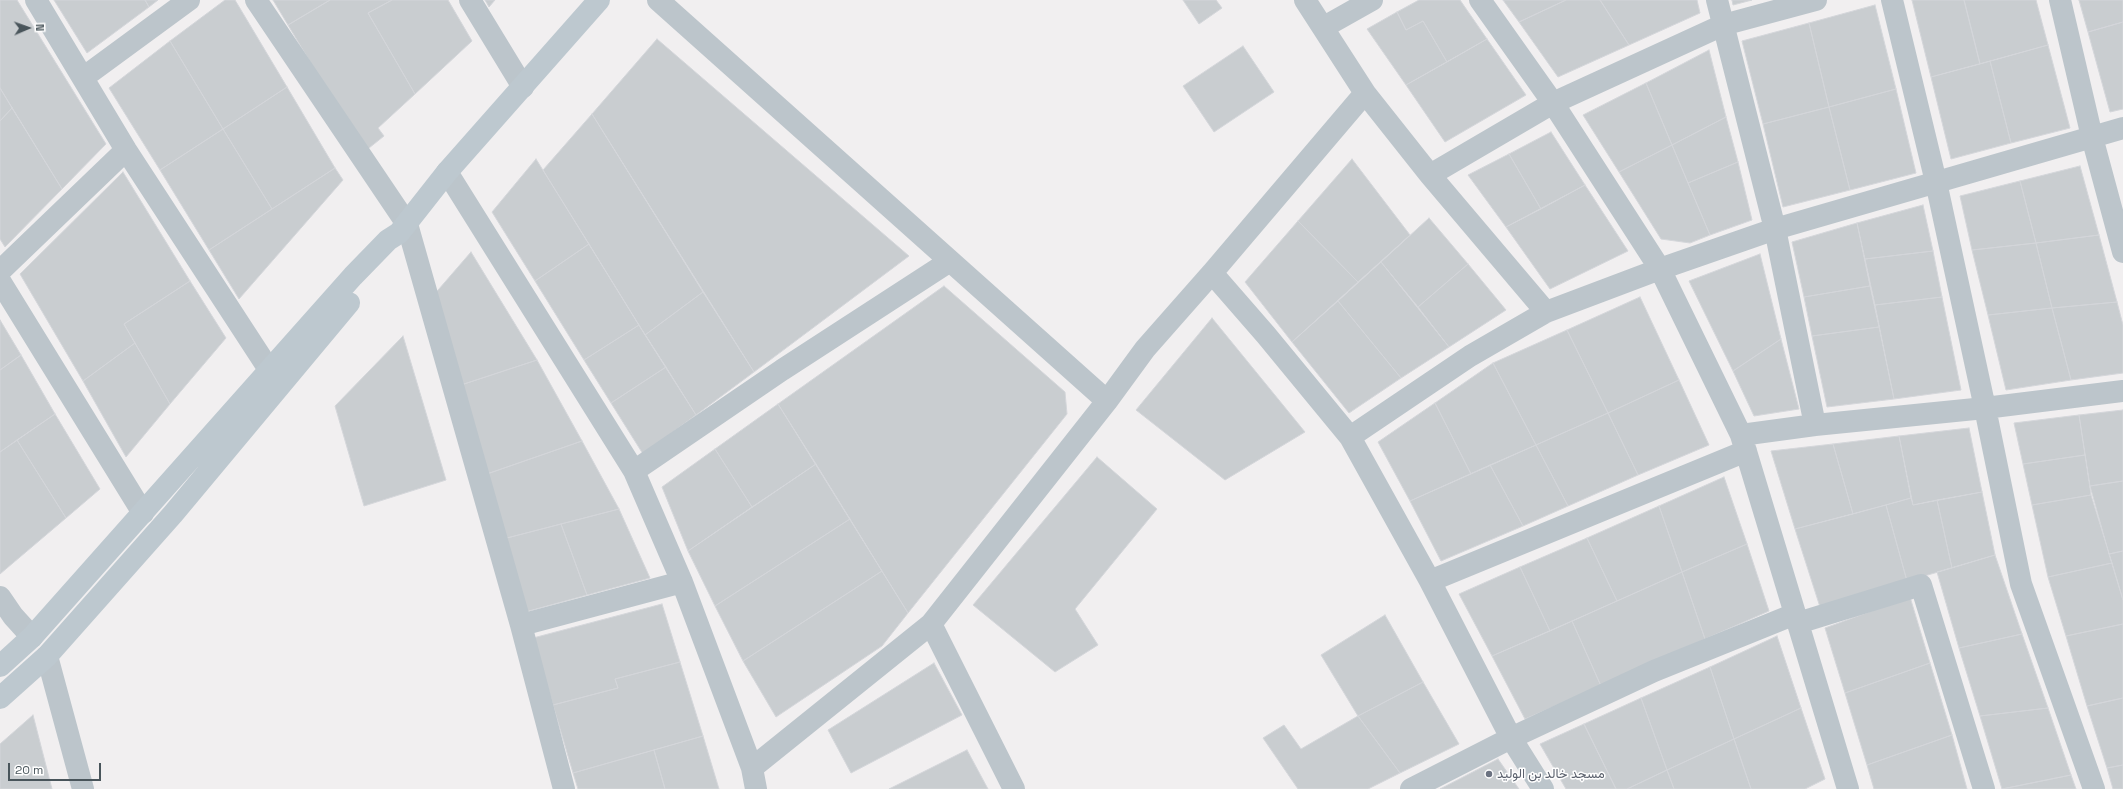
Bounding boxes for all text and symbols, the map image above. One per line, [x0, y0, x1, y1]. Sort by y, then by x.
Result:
north arrow [8, 8, 48, 48]
text: N [33, 24, 47, 32]
scale bar [10, 755, 103, 781]
text: 20 m [15, 762, 43, 778]
place label: مسجد خالد بن الوليد [1497, 766, 1605, 782]
marker: مسجد خالد بن الوليد [1484, 769, 1494, 779]

